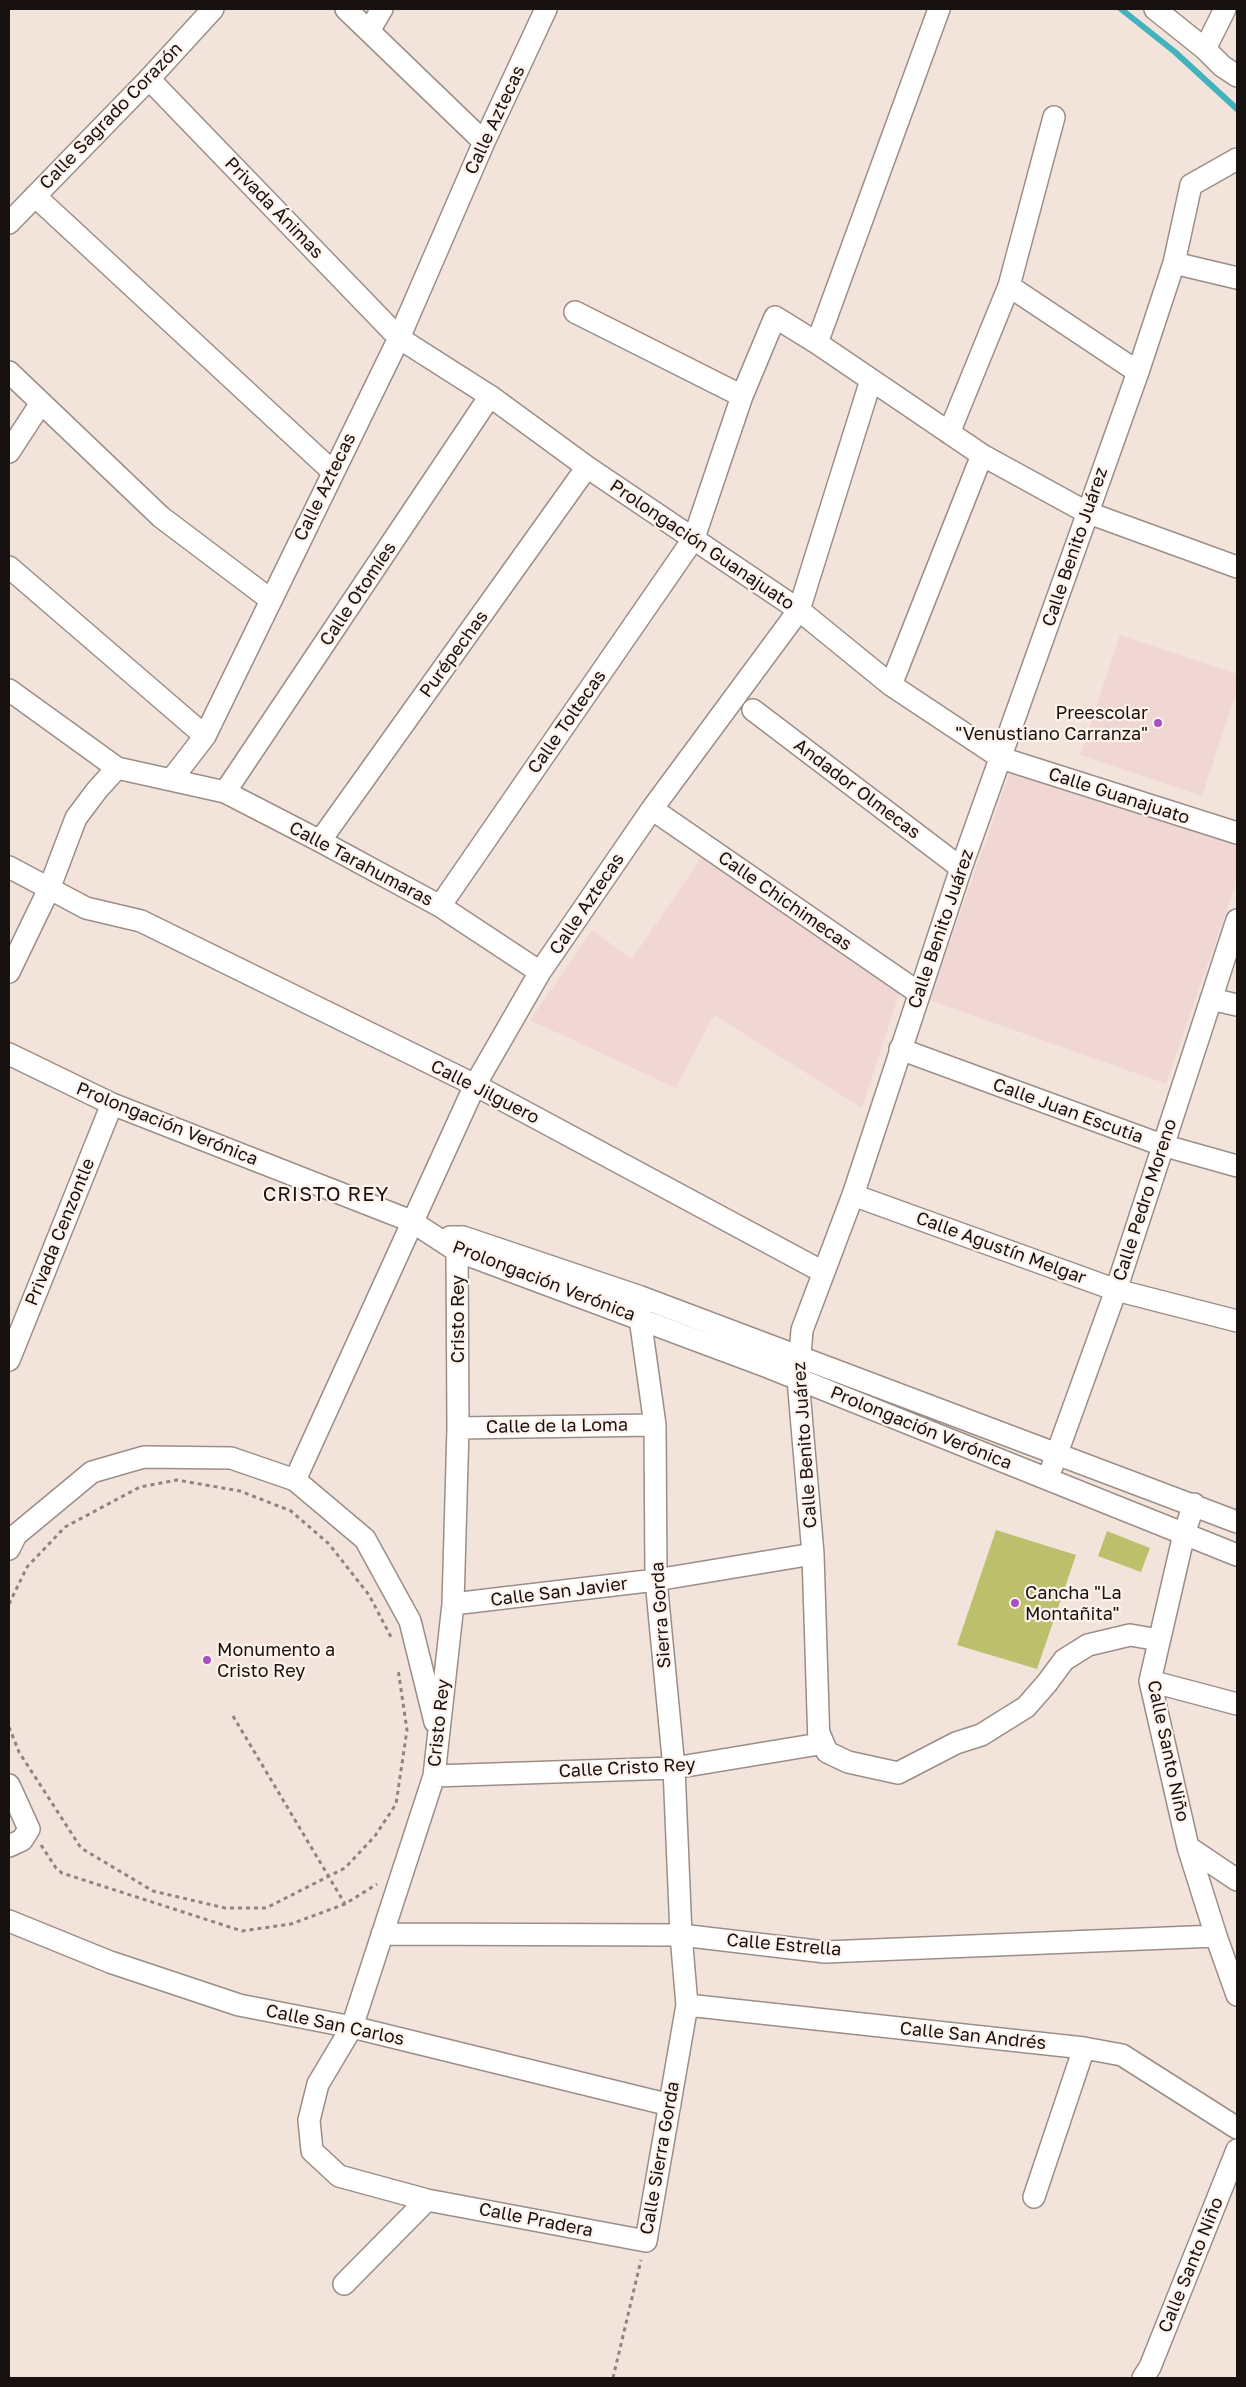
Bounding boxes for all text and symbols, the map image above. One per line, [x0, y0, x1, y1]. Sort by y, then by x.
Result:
street label: Calle Sagrado Corazón [35, 38, 187, 194]
street label: Calle Aztecas [460, 62, 530, 178]
street label: Privada Ánimas [220, 153, 328, 263]
street label: Calle Aztecas [290, 429, 360, 545]
street label: Calle Benito Juárez [1038, 464, 1112, 630]
street label: Prolongación Guanajuato [606, 475, 798, 615]
street label: Calle Otomíes [315, 538, 401, 650]
street label: Purépechas [415, 606, 493, 702]
street label: Calle Toltecas [523, 666, 611, 778]
place label: Preescolar "Venustiano Carranza" [955, 702, 1148, 744]
marker: Preescolar "Venustiano Carranza" [1152, 717, 1164, 729]
street label: Andador Olmecas [790, 734, 924, 844]
street label: Calle Guanajuato [1046, 763, 1192, 829]
street label: Calle Tarahumaras [285, 817, 437, 911]
street label: Calle Benito Juárez [904, 846, 978, 1012]
street label: Calle Chichimecas [714, 847, 856, 955]
street label: Calle Aztecas [545, 849, 629, 959]
street label: Calle Jilguero [427, 1055, 543, 1129]
street label: Calle Juan Escutia [990, 1074, 1146, 1148]
street label: Prolongación Verónica [73, 1078, 261, 1170]
street label: Calle Pedro Moreno [1109, 1116, 1181, 1284]
street label: Privada Cenzontle [21, 1155, 99, 1309]
district label: CRISTO REY [261, 1183, 391, 1207]
street label: Calle Agustín Melgar [913, 1207, 1089, 1289]
street label: Prolongación Verónica [450, 1236, 638, 1326]
street label: Cristo Rey [447, 1275, 469, 1363]
street label: Calle Benito Juárez [788, 1361, 822, 1529]
street label: Prolongación Verónica [827, 1382, 1015, 1474]
street label: Calle de la Loma [486, 1414, 628, 1438]
street label: Sierra Gorda [646, 1561, 676, 1669]
street label: Calle San Javier [489, 1573, 629, 1611]
place label: Cancha "La Montañita" [1025, 1582, 1122, 1625]
marker: Cancha "La Montañita" [1009, 1597, 1021, 1609]
place label: Monumento a Cristo Rey [217, 1639, 335, 1682]
marker: Monumento a Cristo Rey [201, 1654, 213, 1666]
street label: Cristo Rey [424, 1678, 454, 1768]
street label: Calle Santo Niño [1142, 1678, 1194, 1824]
street label: Calle Cristo Rey [558, 1754, 696, 1782]
street label: Calle Estrella [726, 1929, 842, 1961]
street label: Calle San Carlos [264, 2000, 406, 2050]
street label: Calle San Andrés [899, 2018, 1047, 2054]
street label: Calle Sierra Gorda [636, 2080, 684, 2236]
street label: Calle Santo Niño [1154, 2194, 1228, 2336]
street label: Calle Pradera [477, 2198, 595, 2242]

